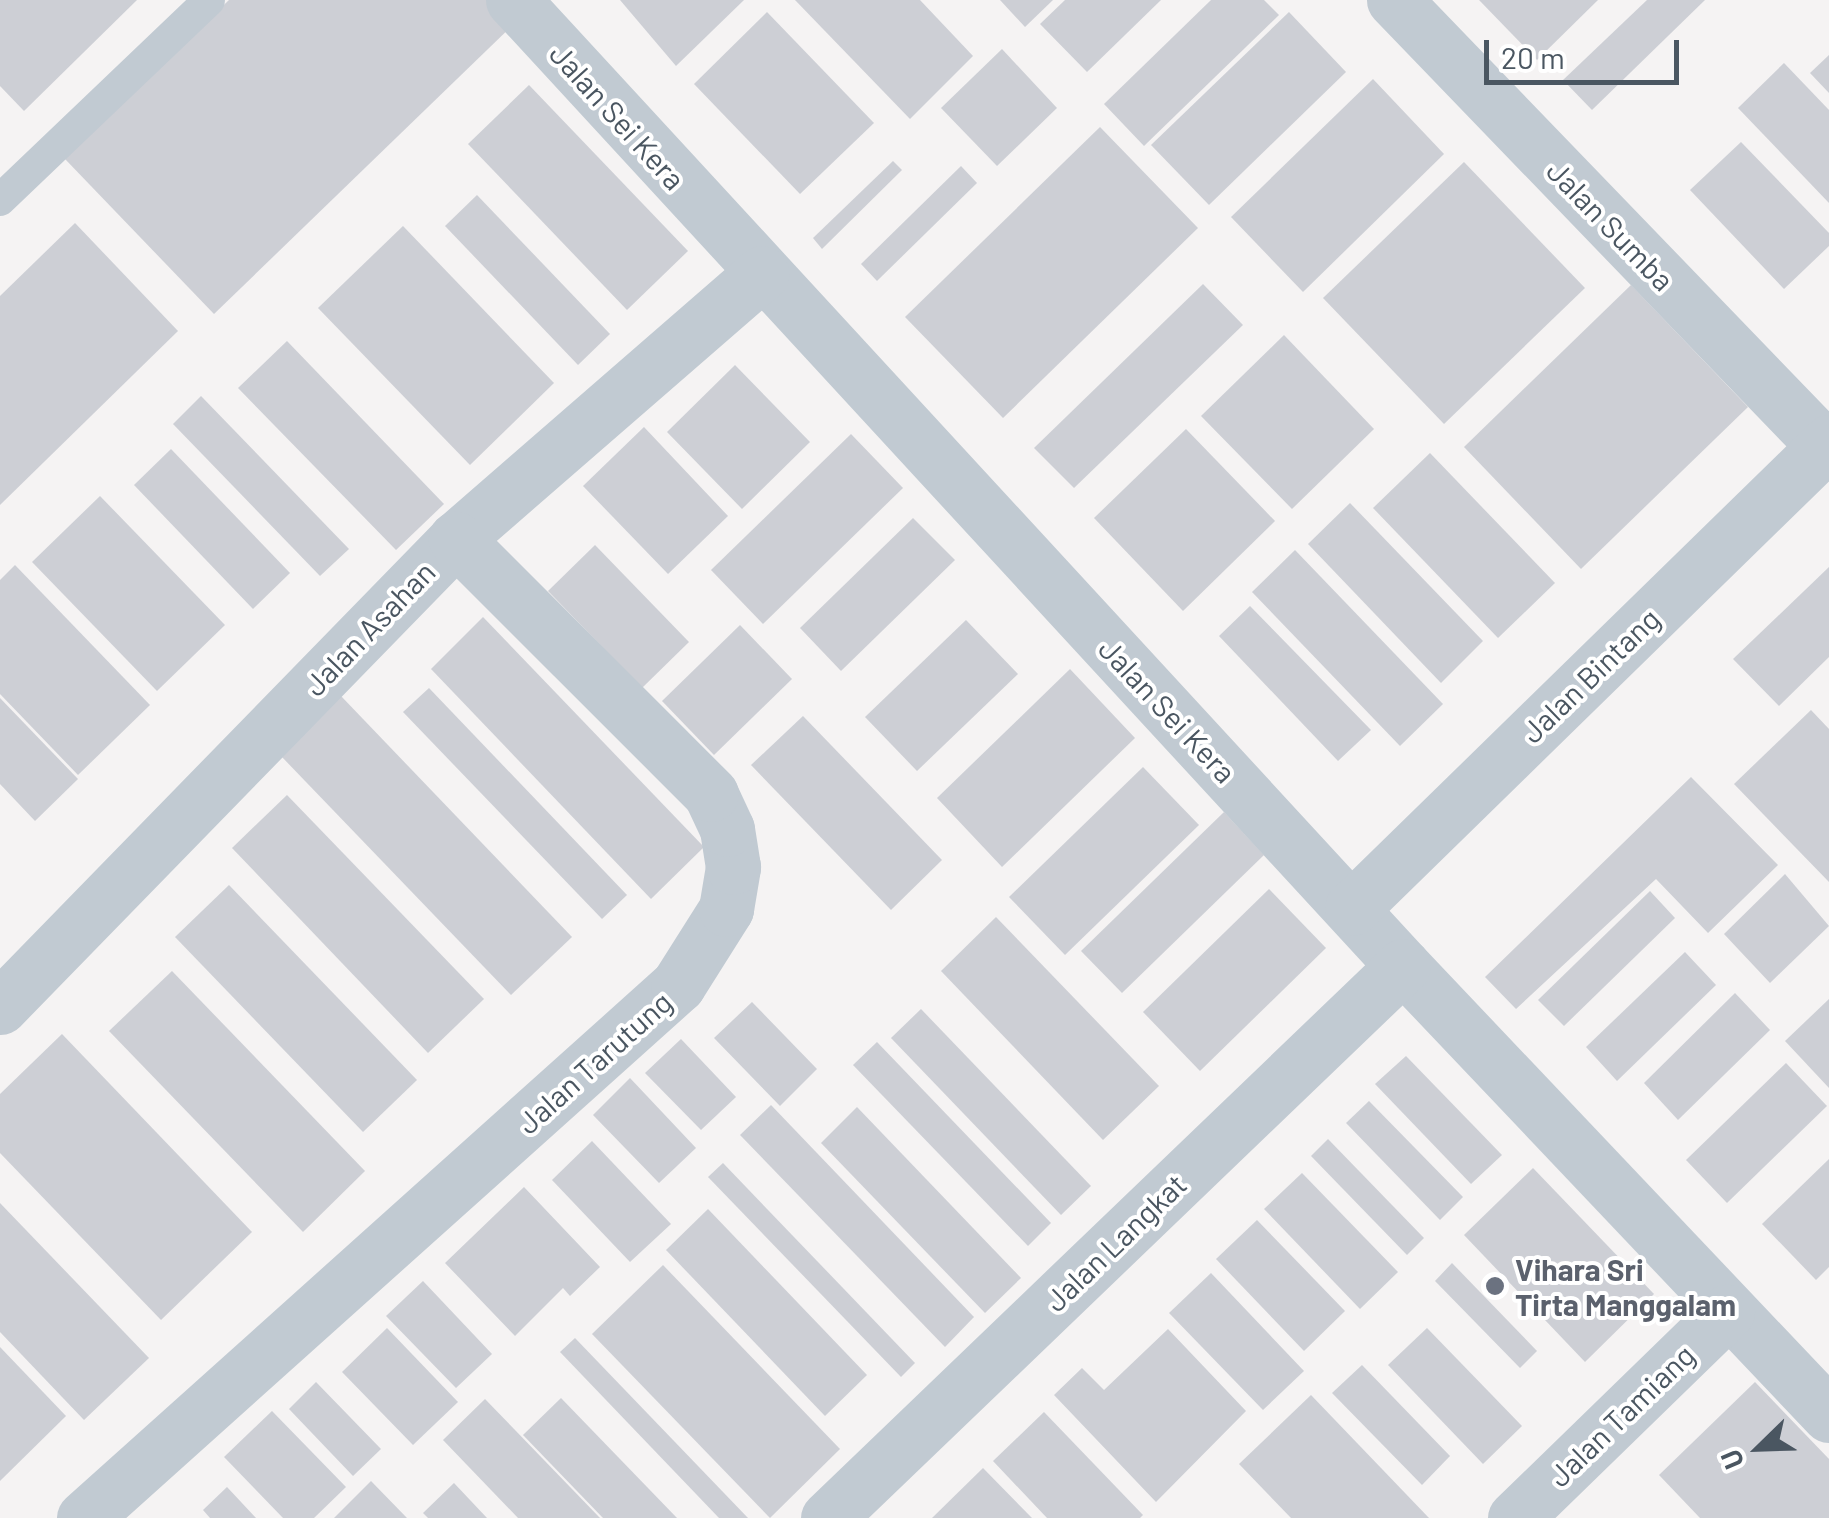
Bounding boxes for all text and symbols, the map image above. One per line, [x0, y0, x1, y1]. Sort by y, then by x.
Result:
scale bar [1489, 20, 1684, 82]
street label: Jalan Sei Kera [543, 35, 693, 197]
text: 20 m [1501, 39, 1565, 75]
street label: Jalan Sumba [1540, 152, 1682, 298]
street label: Jalan Asahan [296, 553, 442, 703]
street label: Jalan Bintang [1513, 600, 1667, 750]
street label: Jalan Sei Kera [1092, 630, 1244, 790]
street label: Jalan Tarutung [509, 983, 679, 1141]
street label: Jalan Langkat [1037, 1166, 1193, 1318]
place label: Vihara Sri Tirta Manggalam [1515, 1251, 1736, 1322]
marker: Vihara Sri Tirta Manggalam [1484, 1275, 1506, 1297]
street label: Jalan Tamiang [1541, 1336, 1701, 1494]
north arrow [1709, 1398, 1809, 1498]
text: U [1712, 1445, 1750, 1474]

